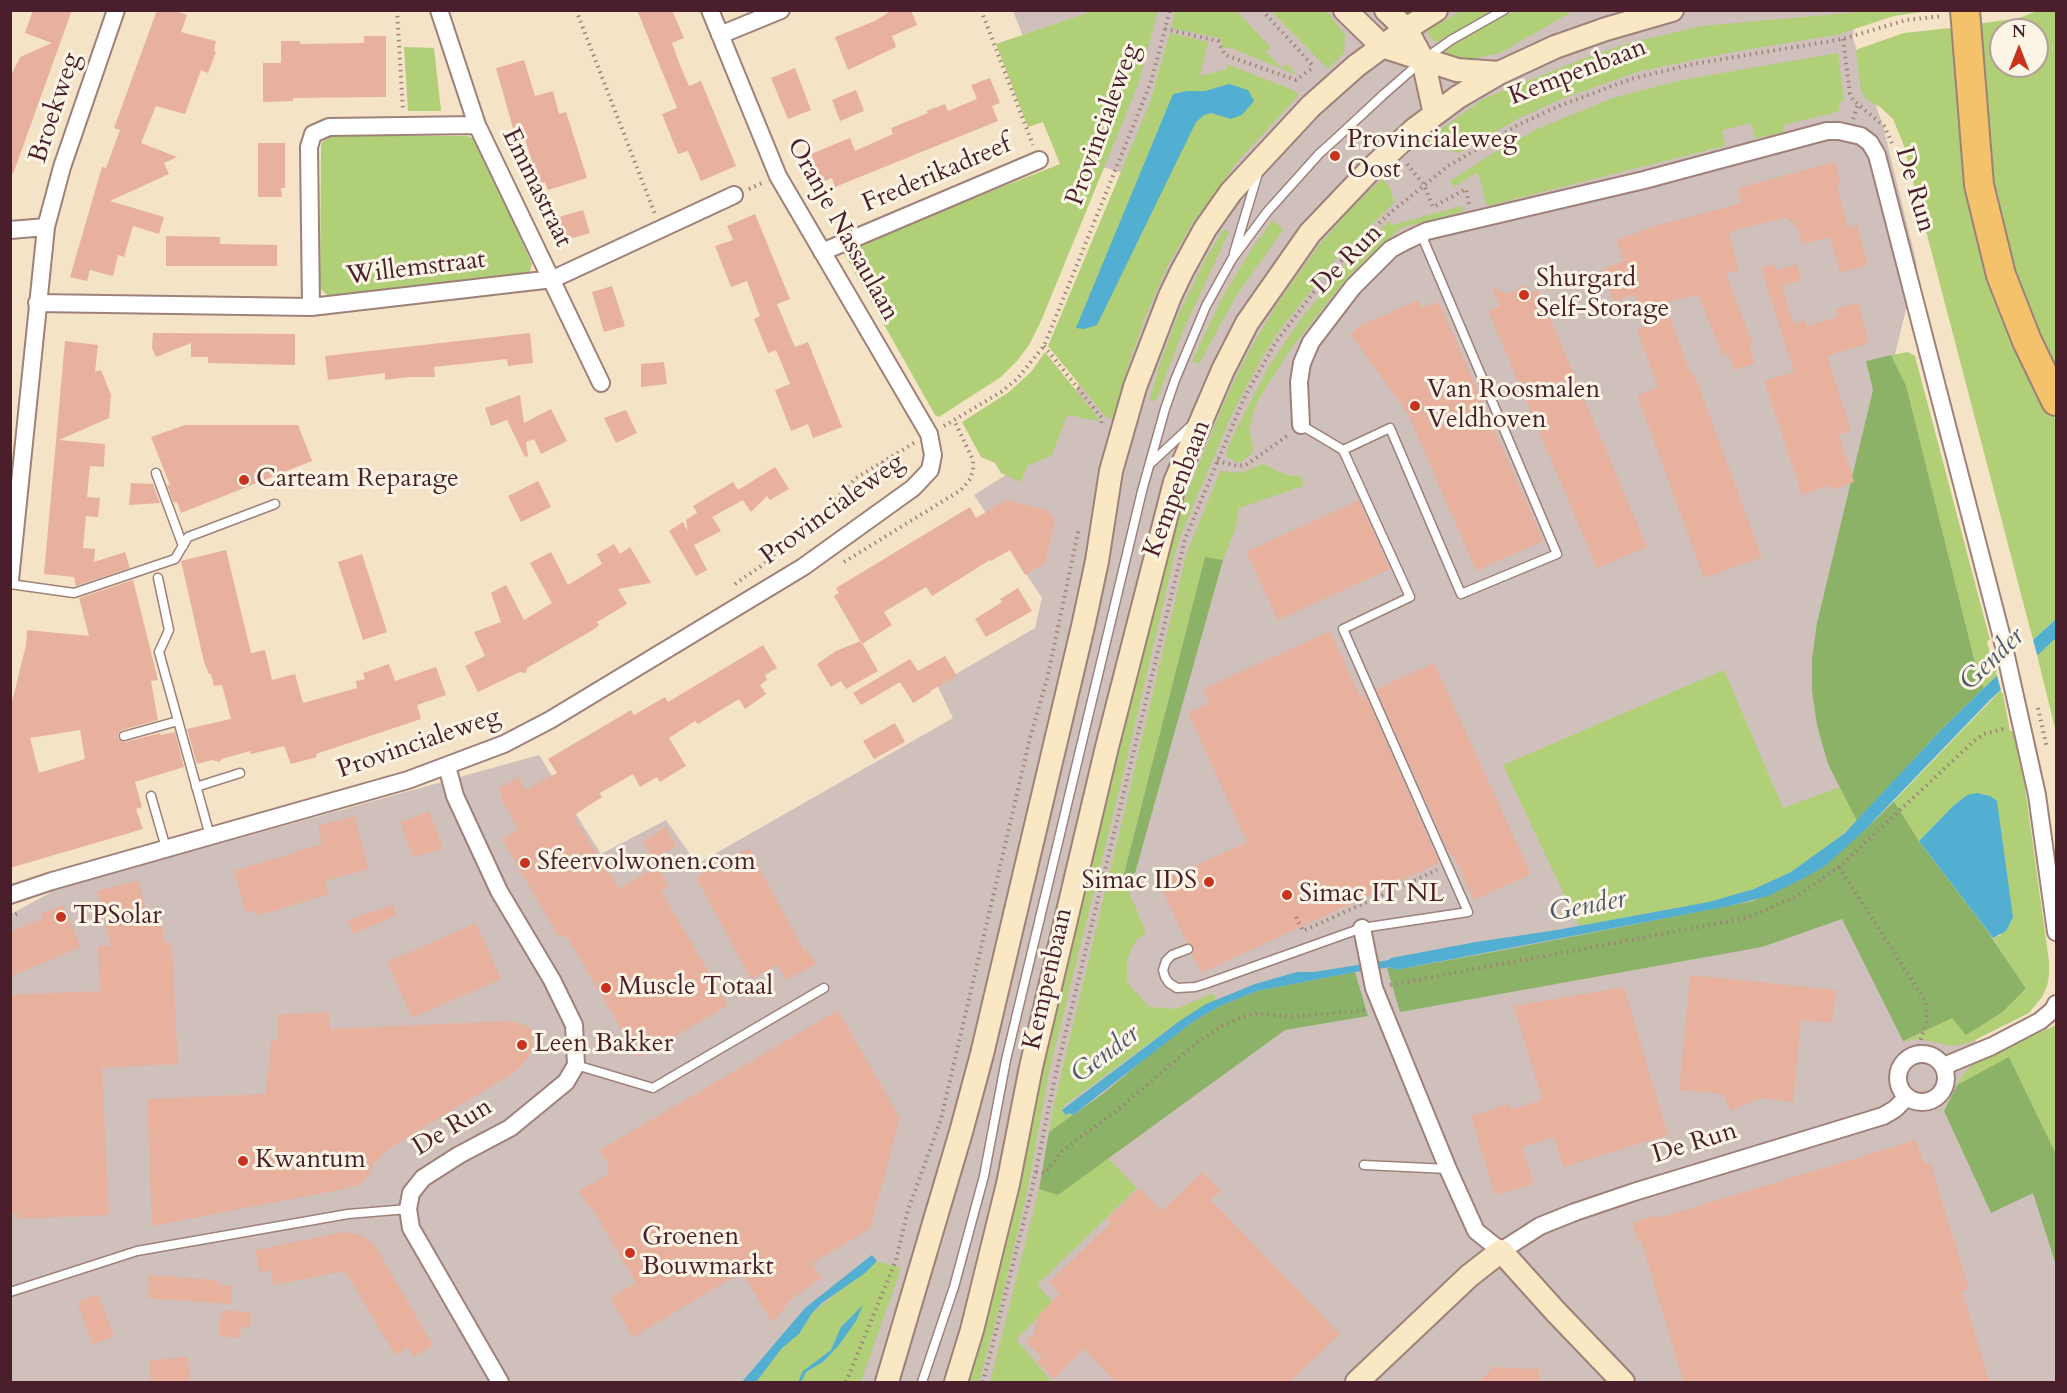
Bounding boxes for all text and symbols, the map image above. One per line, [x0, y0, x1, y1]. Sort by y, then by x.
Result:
north arrow [1989, 18, 2049, 78]
text: N [2012, 21, 2026, 43]
street label: Kempenbaan [1505, 32, 1651, 114]
street label: Provincialeweg [1060, 40, 1148, 210]
street label: Broekweg [24, 49, 88, 167]
street label: Emmastraat [494, 123, 578, 253]
place label: Provincialeweg Oost [1347, 125, 1517, 186]
street label: Frederikadreef [858, 130, 1016, 220]
street label: Oranje Nassaulaan [779, 133, 905, 327]
street label: De Run [1887, 144, 1941, 236]
marker: Provincialeweg Oost [1328, 149, 1342, 163]
street label: De Run [1306, 218, 1390, 302]
street label: Willemstraat [345, 245, 487, 293]
place label: Shurgard Self-Storage [1536, 264, 1669, 326]
marker: Shurgard Self-Storage [1517, 288, 1531, 302]
place label: Van Roosmalen Veldhoven [1427, 375, 1600, 436]
marker: Van Roosmalen Veldhoven [1408, 399, 1422, 413]
street label: Kempenbaan [1137, 416, 1219, 562]
street label: Provincialeweg [755, 447, 911, 573]
place label: Carteam Reparage [256, 464, 459, 496]
marker: Carteam Reparage [237, 473, 251, 487]
water label: Gender [1954, 622, 2032, 698]
street label: Provincialeweg [333, 702, 505, 786]
place label: Sfeervolwonen.com [537, 847, 756, 879]
marker: Sfeervolwonen.com [518, 856, 532, 870]
place label: Simac IDS [1082, 866, 1197, 898]
marker: Simac IDS [1202, 875, 1216, 889]
place label: Simac IT NL [1299, 879, 1444, 911]
water label: Gender [1547, 884, 1629, 930]
marker: Simac IT NL [1280, 888, 1294, 902]
place label: TPSolar [73, 901, 162, 933]
street label: Kempenbaan [1018, 905, 1080, 1053]
marker: TPSolar [54, 910, 68, 924]
place label: Muscle Totaal [618, 972, 773, 1004]
marker: Muscle Totaal [599, 981, 613, 995]
water label: Gender [1065, 1019, 1147, 1091]
place label: Leen Bakker [534, 1029, 673, 1061]
marker: Leen Bakker [515, 1038, 529, 1052]
street label: De Run [408, 1092, 498, 1164]
street label: De Run [1649, 1116, 1741, 1172]
place label: Kwantum [255, 1145, 366, 1177]
marker: Kwantum [236, 1154, 250, 1168]
place label: Groenen Bouwmarkt [642, 1222, 774, 1284]
marker: Groenen Bouwmarkt [623, 1246, 637, 1260]

